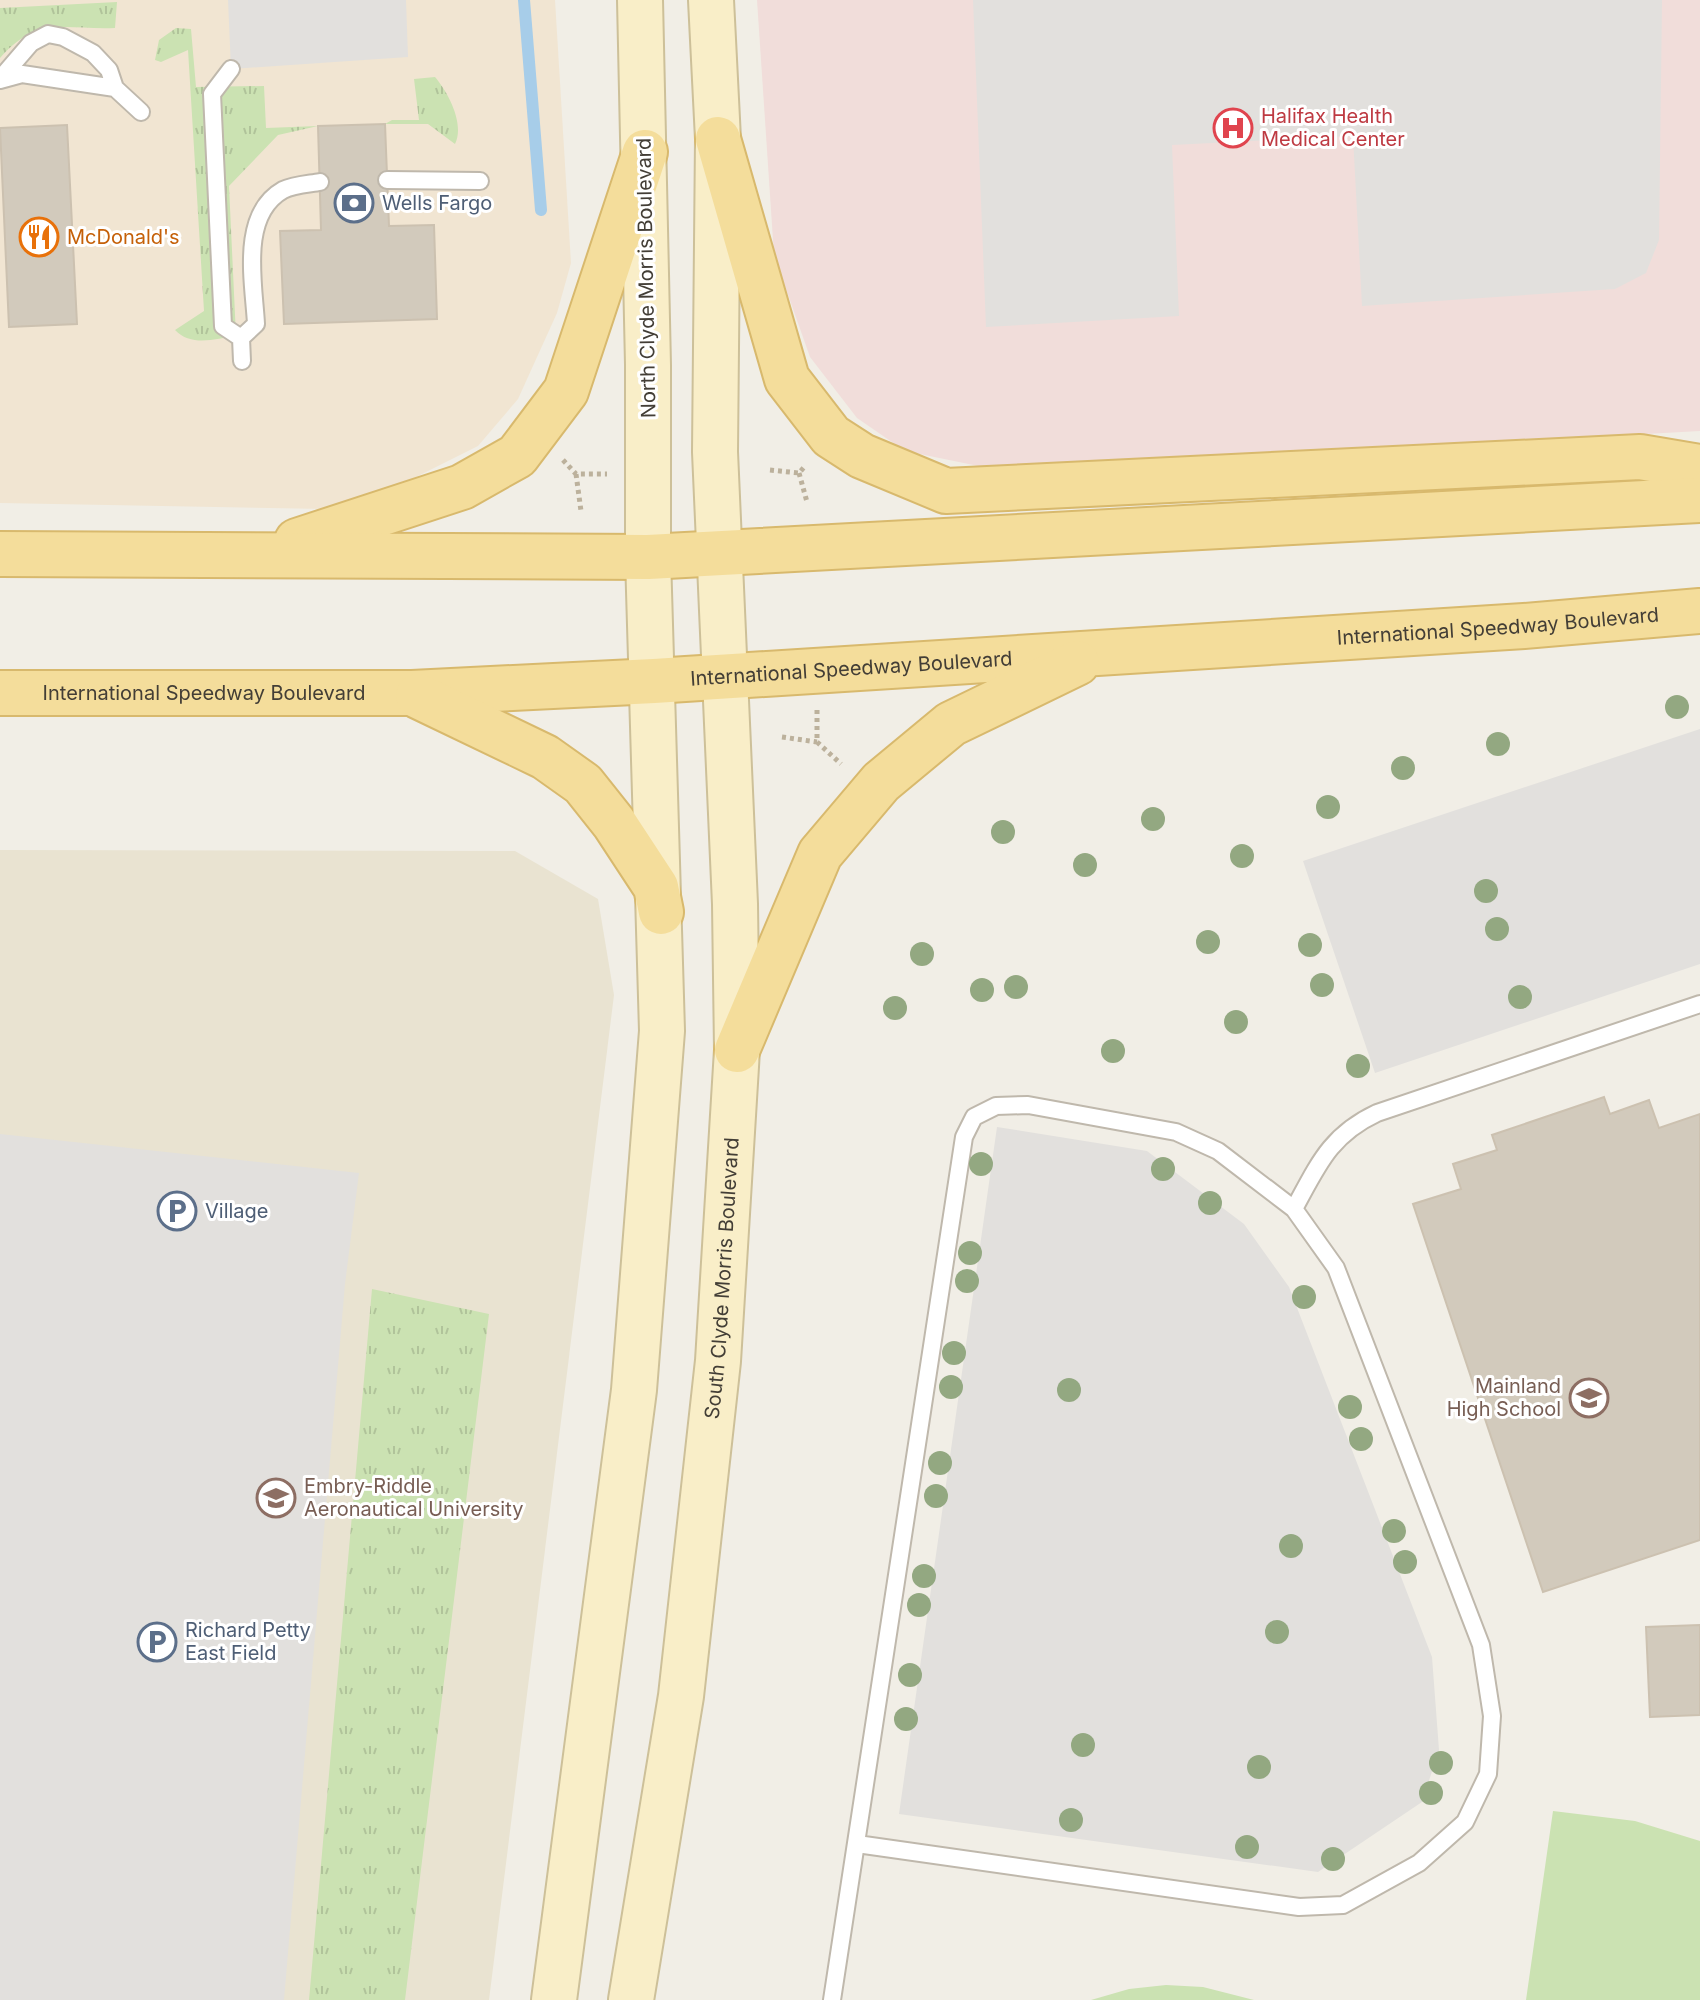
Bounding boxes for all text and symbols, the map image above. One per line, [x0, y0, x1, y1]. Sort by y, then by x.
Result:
place label: Halifax Health Medical Center [1261, 104, 1405, 151]
hospital icon: Halifax Health Medical Center [1212, 107, 1254, 149]
street label: North Clyde Morris Boulevard [632, 138, 660, 418]
bank icon: Wells Fargo [333, 182, 375, 224]
place label: Wells Fargo [382, 191, 492, 215]
restaurant icon: McDonald's [18, 216, 60, 258]
place label: McDonald's [67, 225, 180, 249]
street label: International Speedway Boulevard [1336, 603, 1660, 650]
street label: International Speedway Boulevard [689, 646, 1013, 691]
street label: International Speedway Boulevard [43, 681, 365, 705]
street label: South Clyde Morris Boulevard [700, 1137, 744, 1420]
parking icon: Village [156, 1190, 198, 1232]
place label: Village [205, 1199, 269, 1223]
place label: Mainland High School [1447, 1374, 1561, 1421]
school or university icon: Mainland High School [1568, 1377, 1610, 1419]
place label: Embry-Riddle Aeronautical University [304, 1474, 523, 1521]
school or university icon: Embry-Riddle Aeronautical University [255, 1477, 297, 1519]
place label: Richard Petty East Field [185, 1618, 311, 1665]
parking icon: Richard Petty East Field [136, 1621, 178, 1663]

